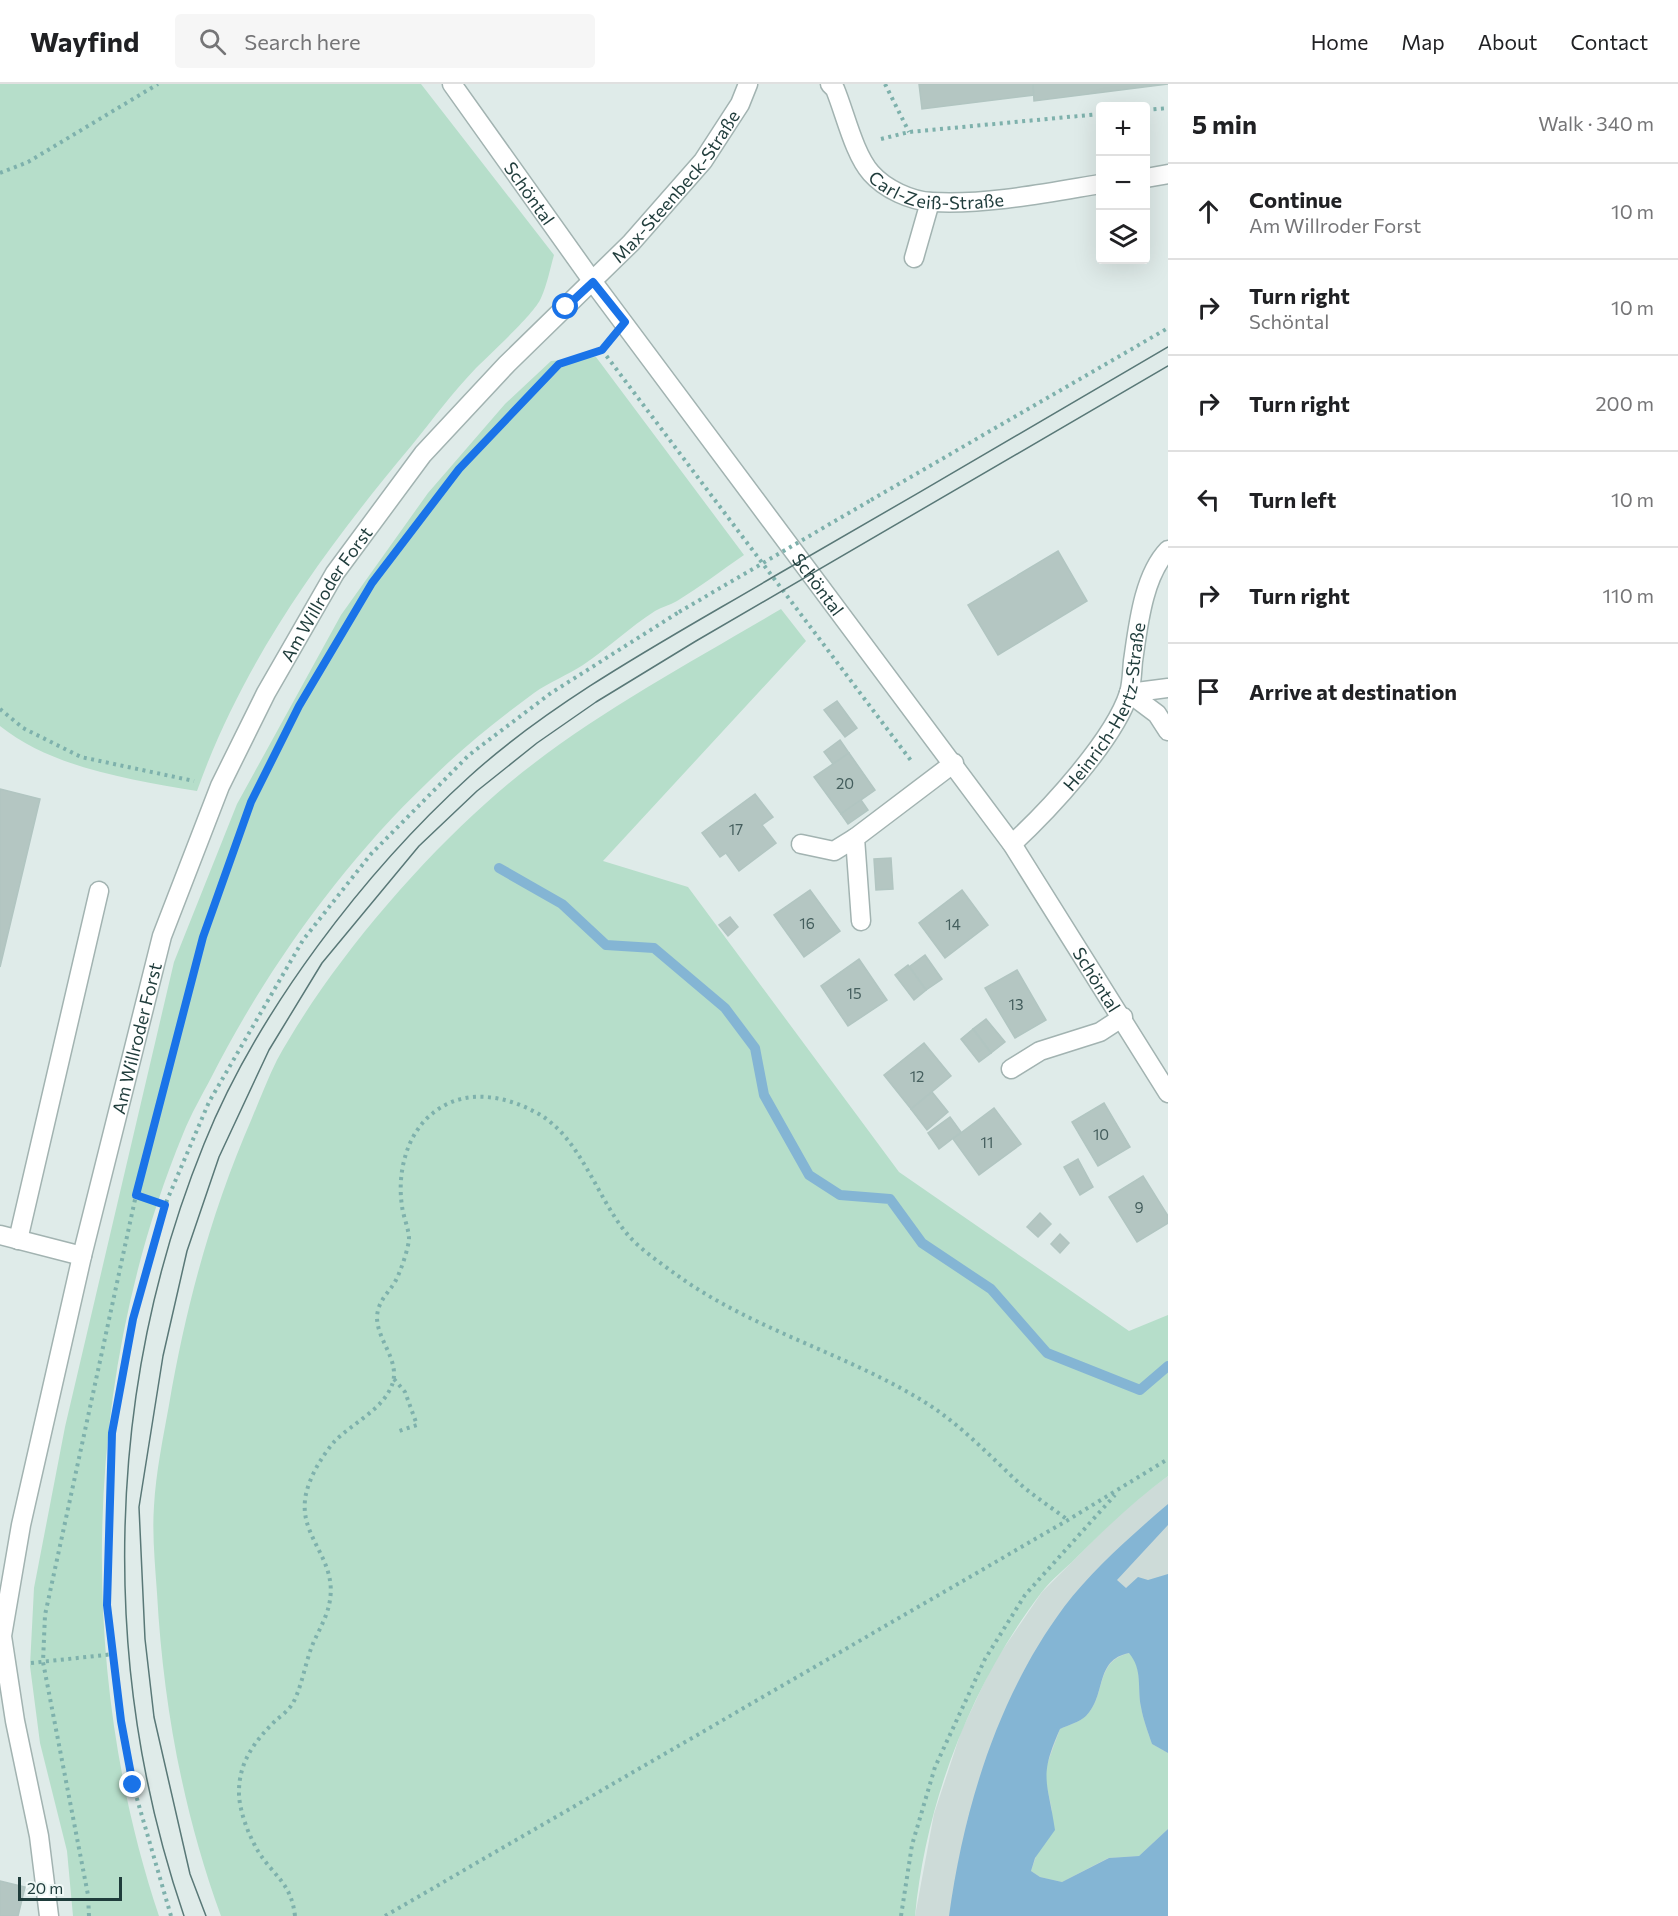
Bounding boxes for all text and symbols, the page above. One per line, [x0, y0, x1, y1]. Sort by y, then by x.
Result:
search box [175, 14, 595, 68]
text: Wayfind [30, 24, 139, 58]
icon: search [196, 25, 229, 58]
text: Search here [244, 28, 361, 55]
text: Home [1311, 29, 1368, 54]
text: Map [1401, 29, 1445, 54]
text: About [1478, 29, 1537, 54]
text: Contact [1570, 29, 1648, 54]
map controls [1096, 102, 1150, 264]
button: + [1096, 102, 1150, 156]
street label: Max-Steenbeck-Straße [607, 106, 744, 267]
text: 5 min [1192, 108, 1257, 139]
text: Walk · 340 m [1538, 111, 1654, 135]
button: − [1096, 156, 1150, 210]
street label: Schöntal [500, 157, 560, 229]
street label: Carl-Zeiß-Straße [864, 166, 1005, 214]
text: Continue [1249, 186, 1342, 213]
icon: ahead [1192, 195, 1225, 228]
text: 10 m [1611, 199, 1654, 223]
button: layers [1096, 210, 1150, 264]
text: Am Willroder Forst [1249, 213, 1421, 237]
text: Turn right [1249, 282, 1350, 309]
icon: right [1192, 291, 1225, 324]
route start [552, 293, 578, 319]
text: 10 m [1611, 295, 1654, 319]
text: Schöntal [1249, 309, 1329, 333]
icon: right [1192, 387, 1225, 420]
text: Turn right [1249, 390, 1350, 417]
text: 200 m [1596, 391, 1654, 415]
icon: left [1192, 483, 1225, 516]
text: Turn left [1249, 486, 1336, 513]
text: 10 m [1611, 487, 1654, 511]
street label: Am Willroder Forst [276, 522, 377, 665]
street label: Schöntal [788, 549, 849, 620]
icon: right [1192, 579, 1225, 612]
text: Turn right [1249, 582, 1350, 609]
text: 110 m [1603, 583, 1654, 607]
street label: Heinrich-Hertz-Straße [1058, 621, 1150, 795]
icon: arrive [1192, 675, 1225, 708]
text: Arrive at destination [1249, 678, 1457, 705]
house number: 20 [836, 774, 854, 792]
house number: 17 [729, 820, 743, 838]
house number: 16 [799, 914, 815, 932]
house number: 14 [945, 915, 961, 933]
street label: Schöntal [1068, 943, 1125, 1016]
street label: Am Willroder Forst [107, 960, 166, 1116]
house number: 15 [846, 984, 862, 1002]
house number: 13 [1009, 995, 1023, 1013]
house number: 12 [910, 1067, 924, 1085]
house number: 10 [1093, 1125, 1109, 1143]
house number: 11 [981, 1133, 993, 1151]
house number: 9 [1134, 1198, 1144, 1216]
route end [119, 1771, 145, 1797]
scale bar [18, 1874, 122, 1902]
text: 20 m [27, 1878, 63, 1897]

